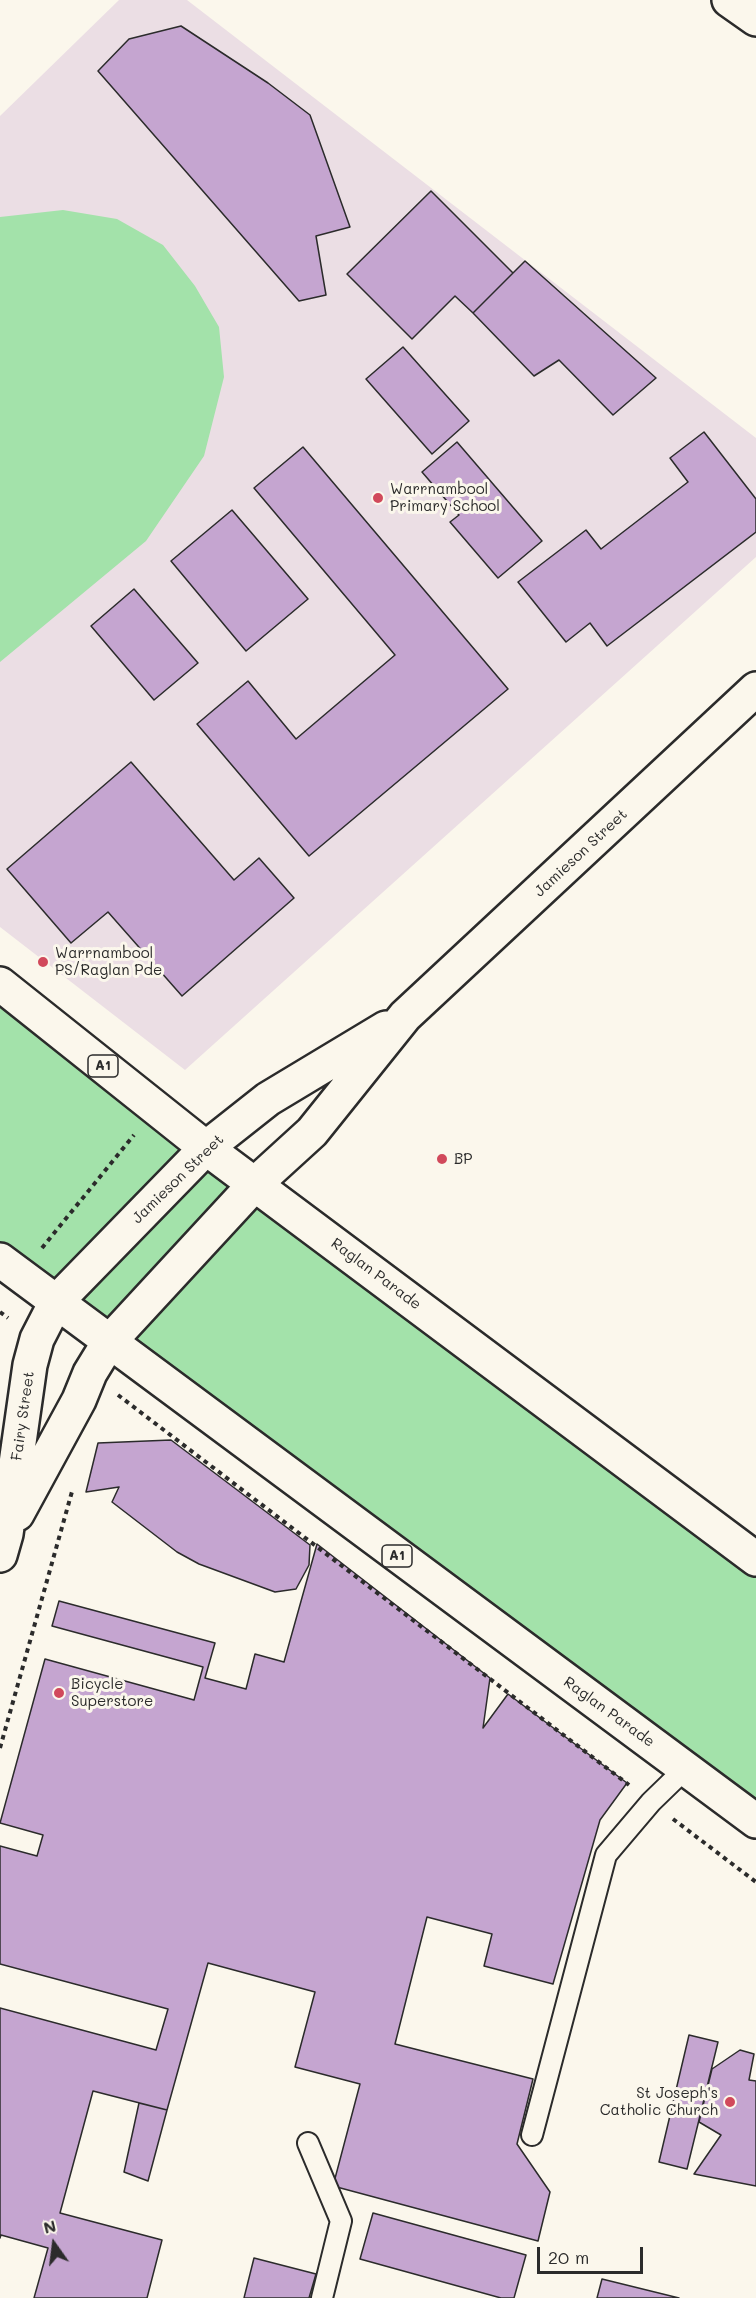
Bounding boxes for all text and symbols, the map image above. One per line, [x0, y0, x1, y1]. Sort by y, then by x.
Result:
place label: Warrnambool Primary School [390, 480, 500, 515]
marker: Warrnambool Primary School [371, 491, 385, 505]
street label: Jamieson Street [531, 805, 631, 901]
place label: Warrnambool PS/Raglan Pde [55, 944, 162, 979]
marker: Warrnambool PS/Raglan Pde [36, 955, 50, 969]
road number: A1 [88, 1055, 118, 1077]
street label: Jamieson Street [128, 1131, 228, 1227]
place label: BP [454, 1150, 472, 1168]
marker: BP [435, 1152, 449, 1166]
street label: Raglan Parade [327, 1234, 425, 1314]
street label: Fairy Street [8, 1370, 38, 1462]
road number: A1 [382, 1545, 412, 1567]
street label: Raglan Parade [560, 1673, 658, 1751]
place label: Bicycle Superstore [71, 1675, 153, 1710]
marker: Bicycle Superstore [52, 1686, 66, 1700]
place label: St Joseph's Catholic Church [600, 2084, 718, 2119]
marker: St Joseph's Catholic Church [723, 2095, 737, 2109]
north arrow [24, 2214, 84, 2274]
text: N [41, 2214, 58, 2238]
scale bar [540, 2235, 646, 2273]
text: 20 m [548, 2245, 589, 2269]

